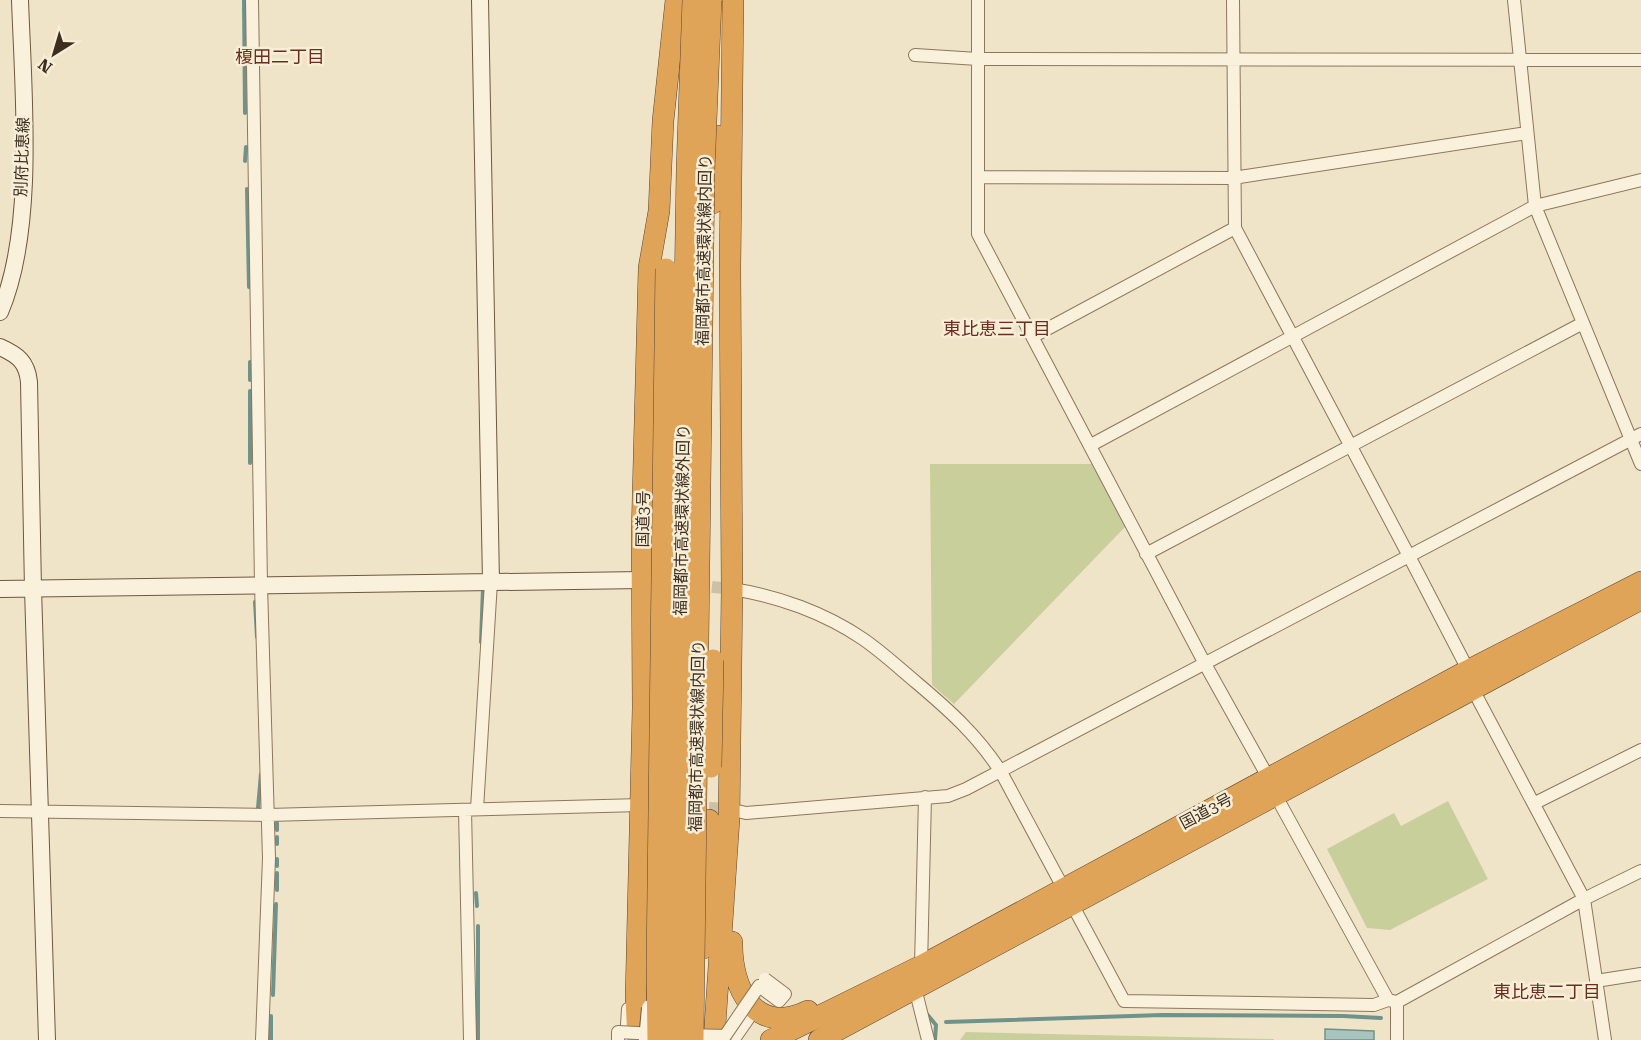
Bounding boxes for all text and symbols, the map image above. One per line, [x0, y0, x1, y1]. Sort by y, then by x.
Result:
north arrow [24, 24, 84, 84]
district label: 榎田二丁目 [235, 46, 325, 67]
text: N [35, 54, 56, 77]
street label: 別府比恵線 [11, 117, 33, 197]
street label: 福岡都市高速環状線内回り [693, 154, 715, 346]
district label: 東比恵三丁目 [943, 318, 1051, 339]
street label: 福岡都市高速環状線外回り [671, 424, 693, 616]
street label: 国道3号 [633, 490, 653, 548]
street label: 福岡都市高速環状線内回り [686, 640, 708, 832]
street label: 国道3号 [1176, 789, 1236, 833]
district label: 東比恵二丁目 [1493, 981, 1601, 1002]

